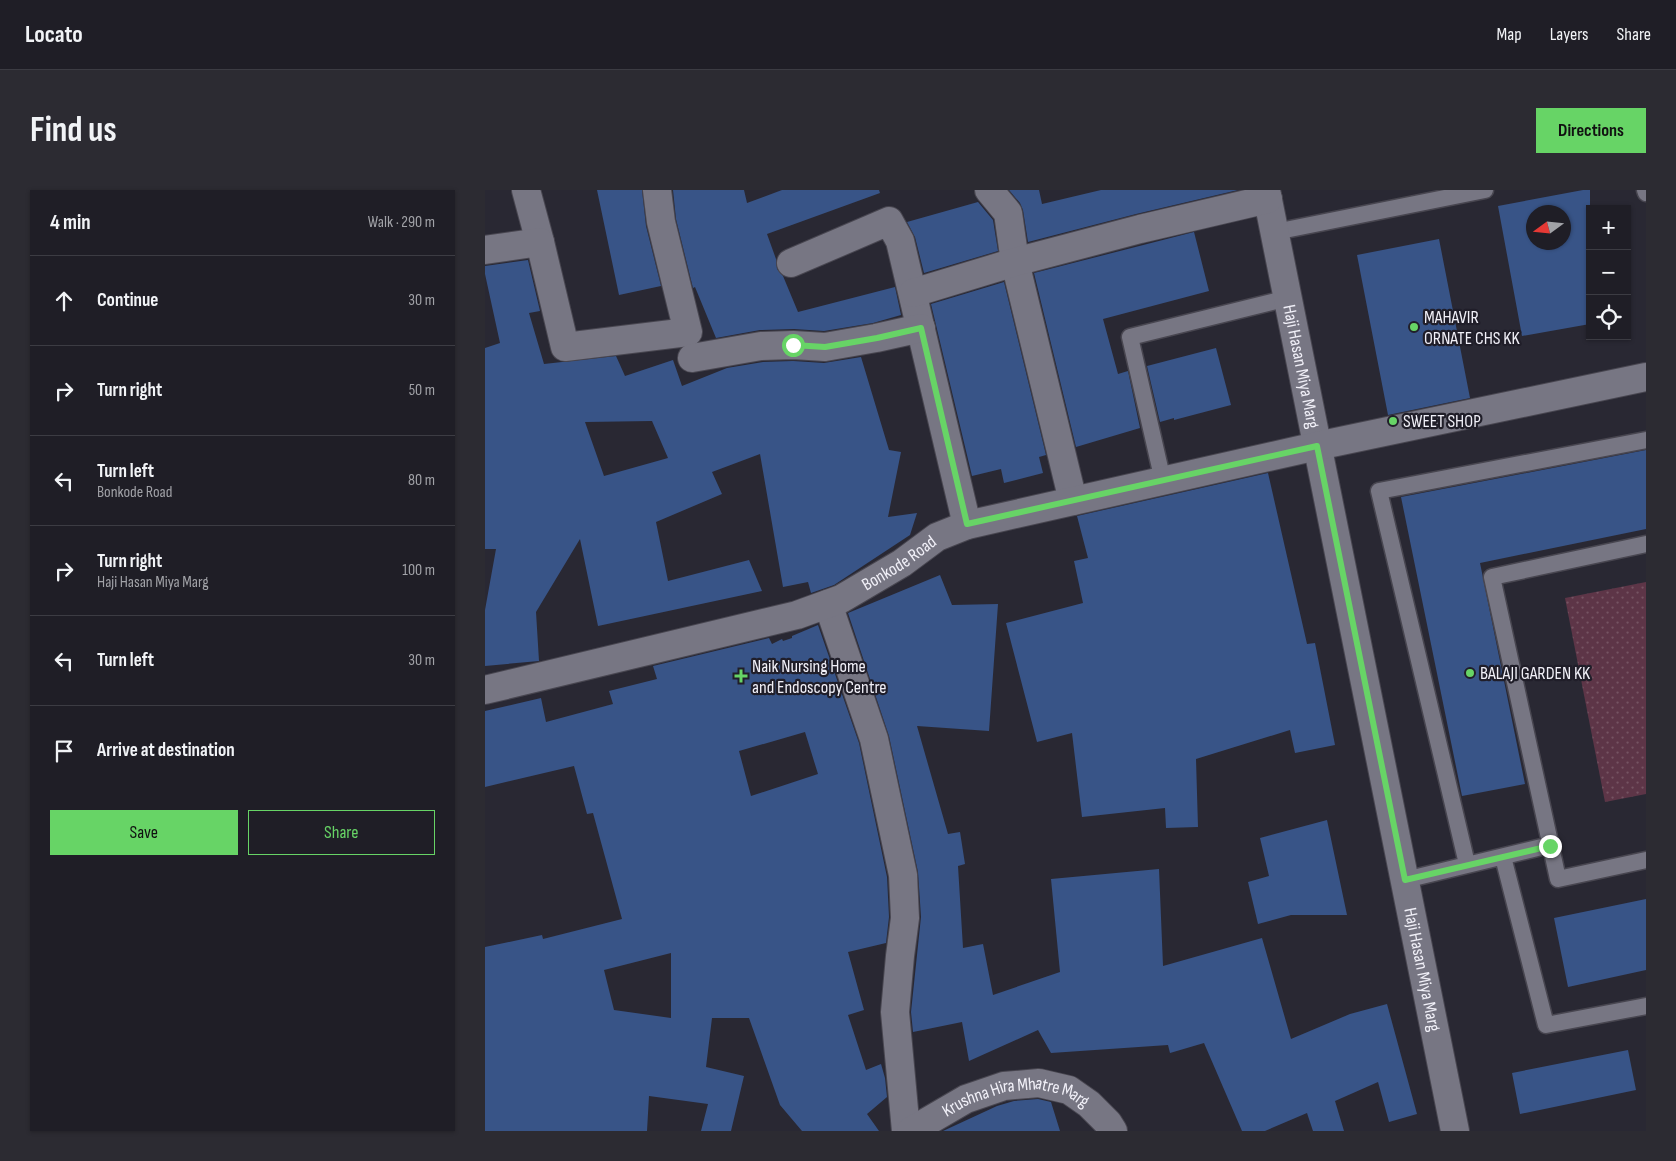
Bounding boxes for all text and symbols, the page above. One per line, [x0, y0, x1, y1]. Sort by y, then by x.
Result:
text: Locato [25, 20, 83, 49]
text: Map [1497, 24, 1522, 45]
text: Layers [1550, 24, 1589, 45]
text: Share [1617, 24, 1651, 45]
button: Directions [1536, 108, 1646, 153]
text: Find us [30, 109, 117, 152]
north arrow [1526, 205, 1571, 250]
map controls [1586, 205, 1631, 340]
button: + [1586, 205, 1631, 250]
text: 4 min [50, 210, 91, 235]
text: Walk · 290 m [368, 213, 435, 232]
button: − [1586, 250, 1631, 295]
icon: ahead [50, 287, 78, 315]
text: Continue [97, 289, 158, 312]
text: 30 m [408, 291, 435, 310]
button: locate [1586, 295, 1631, 340]
street label: Haji Hasan Miya Marg [1278, 303, 1324, 430]
place label: MAHAVIR ORNATE CHS KK [1424, 307, 1520, 349]
marker: MAHAVIR ORNATE CHS KK [1408, 321, 1420, 333]
route start [782, 334, 805, 357]
icon: right [50, 377, 78, 405]
text: Turn right [97, 379, 162, 402]
text: 50 m [409, 381, 435, 400]
place label: SWEET SHOP [1403, 411, 1481, 432]
marker: SWEET SHOP [1387, 415, 1399, 427]
text: Turn left [97, 460, 154, 483]
icon: left [50, 467, 78, 495]
text: 80 m [408, 471, 435, 490]
text: Bonkode Road [97, 483, 172, 502]
street label: Bonkode Road [858, 531, 941, 595]
text: Turn right [97, 550, 162, 573]
icon: right [50, 557, 78, 585]
text: 100 m [402, 561, 435, 580]
text: Haji Hasan Miya Marg [97, 573, 209, 592]
icon: left [50, 647, 78, 675]
text: Turn left [97, 649, 154, 672]
text: 30 m [408, 651, 435, 670]
place label: Naik Nursing Home and Endoscopy Centre [752, 656, 887, 698]
place label: BALAJI GARDEN KK [1480, 663, 1591, 684]
marker: BALAJI GARDEN KK [1464, 667, 1476, 679]
marker: Naik Nursing Home and Endoscopy Centre [734, 669, 748, 683]
icon: arrive [50, 737, 78, 765]
text: Arrive at destination [97, 739, 235, 762]
button: Save [50, 810, 238, 855]
button: Share [248, 810, 435, 855]
route end [1539, 835, 1562, 858]
street label: Haji Hasan Miya Marg [1399, 906, 1445, 1033]
street label: Krushna Hira Mhatre Marg [938, 1072, 1093, 1122]

